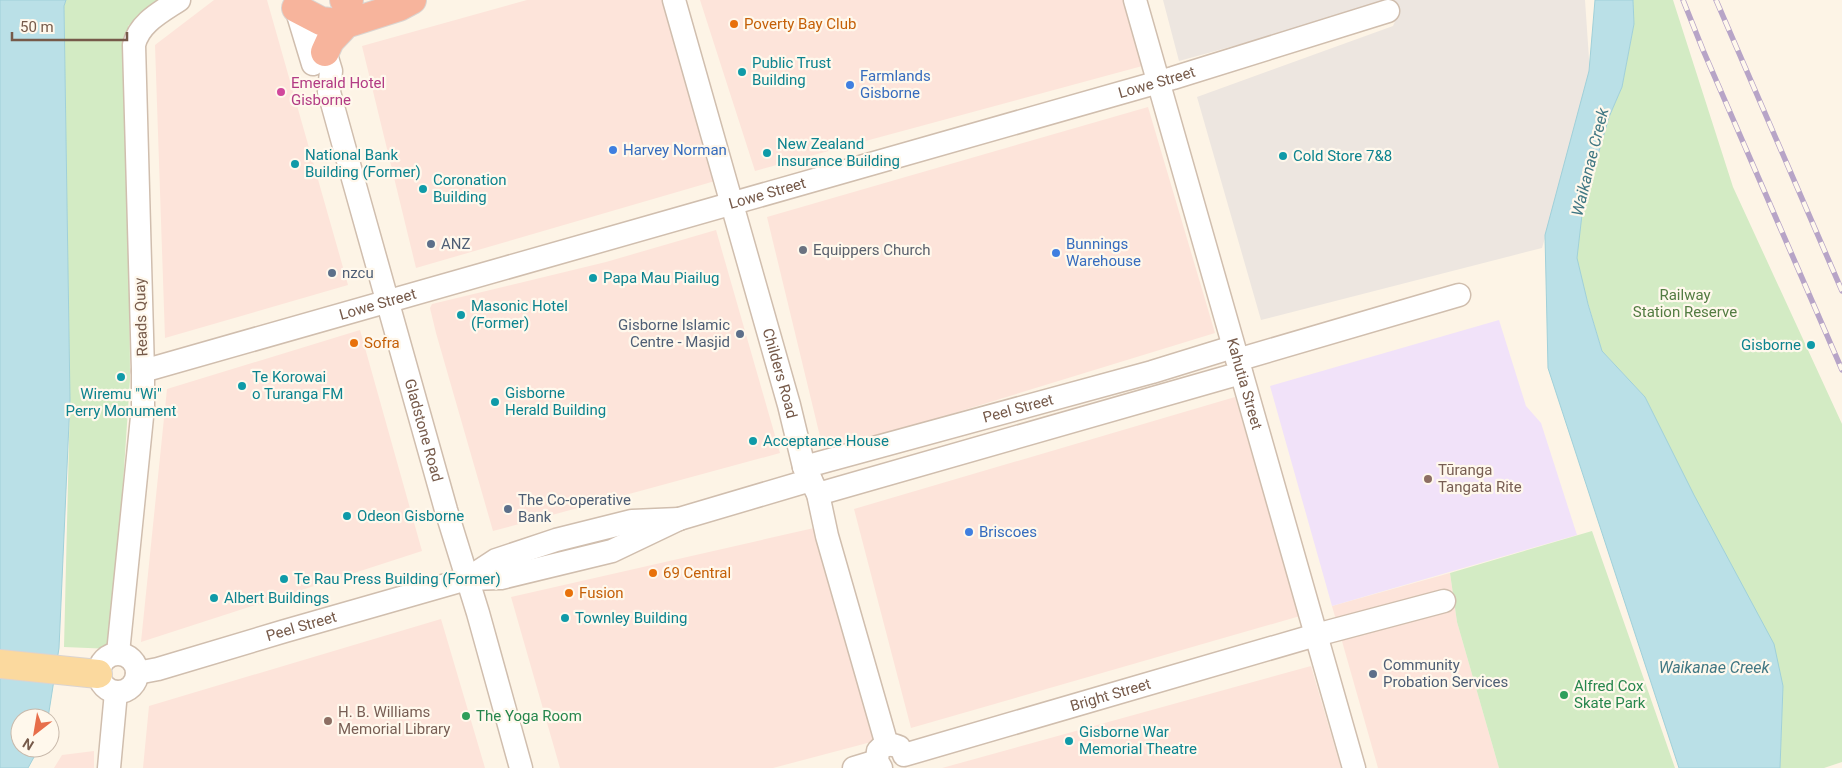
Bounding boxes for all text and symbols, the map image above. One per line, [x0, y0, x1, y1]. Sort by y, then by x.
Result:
scale bar [12, 10, 128, 42]
place label: Poverty Bay Club [744, 15, 856, 33]
text: 50 m [20, 18, 54, 36]
marker: Poverty Bay Club [728, 18, 740, 30]
place label: Public Trust Building [752, 54, 831, 89]
street label: Lowe Street [1116, 63, 1197, 102]
marker: Public Trust Building [736, 66, 748, 78]
place label: Farmlands Gisborne [860, 67, 931, 102]
place label: Emerald Hotel Gisborne [291, 74, 385, 109]
marker: Farmlands Gisborne [844, 79, 856, 91]
marker: Emerald Hotel Gisborne [275, 86, 287, 98]
water label: Waikanae Creek [1567, 105, 1613, 218]
place label: New Zealand Insurance Building [777, 135, 900, 170]
place label: Harvey Norman [623, 141, 727, 159]
marker: Harvey Norman [607, 144, 619, 156]
place label: National Bank Building (Former) [305, 146, 421, 181]
marker: New Zealand Insurance Building [761, 147, 773, 159]
place label: Cold Store 7&8 [1293, 147, 1392, 165]
marker: Cold Store 7&8 [1277, 150, 1289, 162]
marker: National Bank Building (Former) [289, 158, 301, 170]
place label: Coronation Building [433, 171, 507, 206]
street label: Lowe Street [727, 174, 808, 213]
marker: Coronation Building [417, 183, 429, 195]
place label: ANZ [441, 235, 470, 253]
place label: Bunnings Warehouse [1066, 235, 1141, 270]
marker: ANZ [425, 238, 437, 250]
place label: Equippers Church [813, 241, 931, 259]
marker: Equippers Church [797, 244, 809, 256]
marker: Bunnings Warehouse [1050, 247, 1062, 259]
place label: nzcu [342, 264, 374, 282]
marker: nzcu [326, 267, 338, 279]
place label: Papa Mau Piailug [603, 269, 719, 287]
marker: Papa Mau Piailug [587, 272, 599, 284]
street label: Reads Quay [131, 277, 151, 357]
street label: Lowe Street [337, 285, 418, 324]
park label: Railway Station Reserve [1633, 286, 1737, 321]
place label: Masonic Hotel (Former) [471, 297, 568, 332]
marker: Masonic Hotel (Former) [455, 309, 467, 321]
place label: Gisborne Islamic Centre - Masjid [618, 316, 730, 351]
street label: Childers Road [759, 326, 801, 420]
marker: Gisborne Islamic Centre - Masjid [734, 328, 746, 340]
place label: Sofra [364, 334, 400, 352]
street label: Kahutia Street [1223, 336, 1266, 432]
place label: Gisborne [1741, 336, 1801, 354]
marker: Sofra [348, 337, 360, 349]
marker: Gisborne [1805, 339, 1817, 351]
place label: Te Korowai o Turanga FM [252, 368, 343, 403]
marker: Wiremu "Wi" Perry Monument [115, 371, 127, 383]
street label: Gladstone Road [401, 377, 447, 484]
marker: Te Korowai o Turanga FM [236, 380, 248, 392]
place label: Gisborne Herald Building [505, 384, 606, 419]
place label: Wiremu "Wi" Perry Monument [66, 385, 177, 420]
street label: Peel Street [981, 390, 1056, 427]
marker: Gisborne Herald Building [489, 396, 501, 408]
place label: Acceptance House [763, 432, 889, 450]
marker: Acceptance House [747, 435, 759, 447]
place label: Tūranga Tangata Rite [1438, 461, 1522, 496]
marker: Tūranga Tangata Rite [1422, 473, 1434, 485]
place label: The Co-operative Bank [518, 491, 631, 526]
marker: The Co-operative Bank [502, 503, 514, 515]
place label: Odeon Gisborne [357, 507, 464, 525]
marker: Odeon Gisborne [341, 510, 353, 522]
place label: Briscoes [979, 523, 1037, 541]
marker: Briscoes [963, 526, 975, 538]
place label: 69 Central [663, 564, 731, 582]
marker: 69 Central [647, 567, 659, 579]
place label: Te Rau Press Building (Former) [294, 570, 501, 588]
marker: Te Rau Press Building (Former) [278, 573, 290, 585]
place label: Fusion [579, 584, 624, 602]
marker: Fusion [563, 587, 575, 599]
place label: Albert Buildings [224, 589, 329, 607]
marker: Albert Buildings [208, 592, 220, 604]
street label: Peel Street [264, 608, 339, 645]
place label: Townley Building [575, 609, 687, 627]
marker: Townley Building [559, 612, 571, 624]
place label: Community Probation Services [1383, 656, 1508, 691]
water label: Waikanae Creek [1659, 658, 1771, 677]
marker: Community Probation Services [1367, 668, 1379, 680]
street label: Bright Street [1068, 675, 1153, 715]
place label: Alfred Cox Skate Park [1574, 677, 1646, 712]
marker: Alfred Cox Skate Park [1558, 689, 1570, 701]
place label: H. B. Williams Memorial Library [338, 703, 450, 738]
place label: The Yoga Room [476, 707, 582, 725]
north arrow [10, 708, 60, 758]
marker: The Yoga Room [460, 710, 472, 722]
marker: H. B. Williams Memorial Library [322, 715, 334, 727]
place label: Gisborne War Memorial Theatre [1079, 723, 1197, 758]
text: N [20, 735, 37, 754]
marker: Gisborne War Memorial Theatre [1063, 735, 1075, 747]

